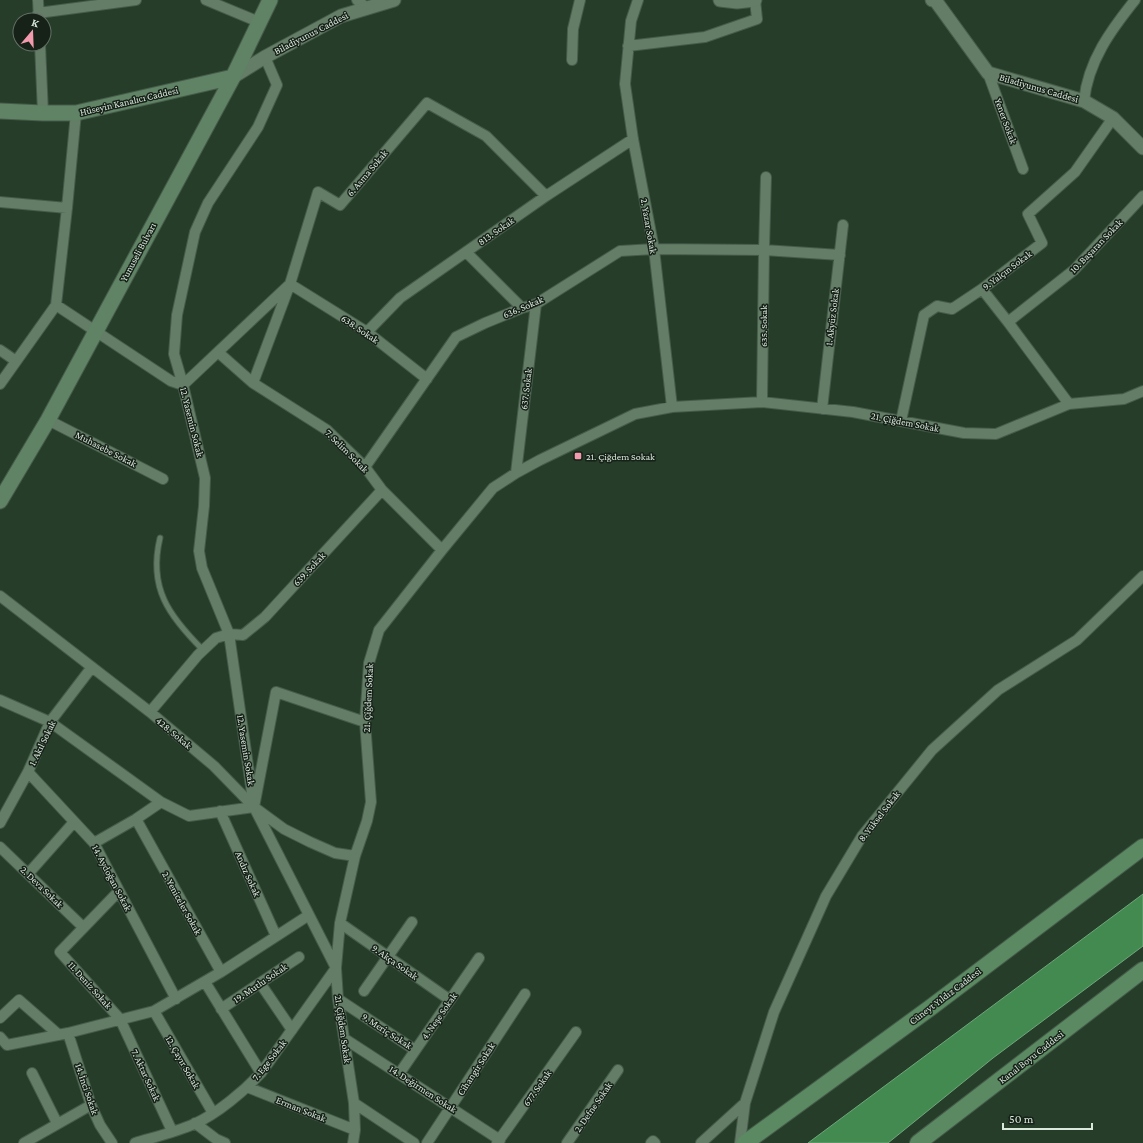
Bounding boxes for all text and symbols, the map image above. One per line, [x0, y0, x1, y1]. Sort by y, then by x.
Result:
street label: Biladiyunus Caddesi [272, 9, 350, 56]
north arrow [12, 12, 52, 52]
text: K [30, 16, 41, 30]
street label: Biladiyunus Caddesi [998, 71, 1080, 105]
street label: Hüseyin Kanalıcı Caddesi [79, 84, 180, 118]
street label: Yener Sokak [993, 97, 1019, 146]
street label: 6. Asma Sokak [344, 147, 390, 198]
street label: 2. Yazar Sokak [639, 197, 659, 255]
street label: 813. Sokak [476, 215, 516, 247]
street label: 10. Başaran Sokak [1068, 217, 1125, 275]
street label: Yunuseli Bulvarı [118, 220, 158, 283]
street label: 9. Yalçın Sokak [980, 248, 1034, 292]
street label: 1. Akyüz Sokak [823, 288, 841, 346]
street label: 636. Sokak [501, 294, 545, 320]
street label: 635. Sokak [758, 305, 769, 347]
street label: 638. Sokak [339, 313, 381, 346]
street label: 637. Sokak [518, 368, 534, 410]
street label: 12. Yasemin Sokak [178, 386, 206, 458]
street label: 21. Çiğdem Sokak [870, 410, 940, 434]
street label: 7. Selim Sokak [323, 427, 371, 475]
street label: Muhasebe Sokak [74, 429, 139, 469]
marker: 21. Çiğdem Sokak [573, 451, 583, 461]
place label: 21. Çiğdem Sokak [586, 451, 655, 462]
street label: 639. Sokak [291, 550, 328, 588]
street label: 21. Çiğdem Sokak [361, 663, 375, 733]
street label: 12. Yasemin Sokak [235, 714, 257, 786]
street label: 428. Sokak [154, 715, 194, 751]
street label: 1. Akıl Sokak [26, 718, 58, 767]
street label: 8. Yüksel Sokak [856, 788, 902, 843]
street label: 14. Aydoğan Sokak [90, 843, 134, 913]
street label: Andız Sokak [233, 849, 263, 899]
street label: 2. Deva Sokak [18, 864, 66, 910]
street label: 2. Yeniceler Sokak [160, 869, 204, 937]
street label: 9. Akça Sokak [370, 942, 420, 982]
street label: 11. Deniz Sokak [66, 959, 114, 1011]
street label: 19. Mutlu Sokak [231, 961, 289, 1005]
street label: Cüneyt Yıldız Caddesi [907, 965, 983, 1027]
street label: 4. Neşe Sokak [419, 990, 459, 1041]
street label: 21. Çiğdem Sokak [333, 994, 353, 1064]
street label: 9. Meriç Sokak [360, 1011, 414, 1051]
street label: Kanal Boyu Caddesi [997, 1028, 1066, 1086]
street label: 12. Çayır Sokak [163, 1034, 203, 1091]
street label: 7. Ege Sokak [250, 1037, 288, 1082]
street label: Cihangir Sokak [455, 1040, 497, 1097]
street label: 7. Aktar Sokak [129, 1047, 163, 1103]
street label: 14. İnci Sokak [73, 1062, 101, 1116]
street label: 14. Değirmen Sokak [387, 1063, 459, 1115]
street label: 677. Sokak [521, 1068, 554, 1108]
street label: 2. Defne Sokak [572, 1080, 614, 1134]
street label: Erman Sokak [275, 1094, 328, 1124]
scale bar [1003, 1105, 1092, 1131]
text: 50 m [1009, 1112, 1034, 1126]

